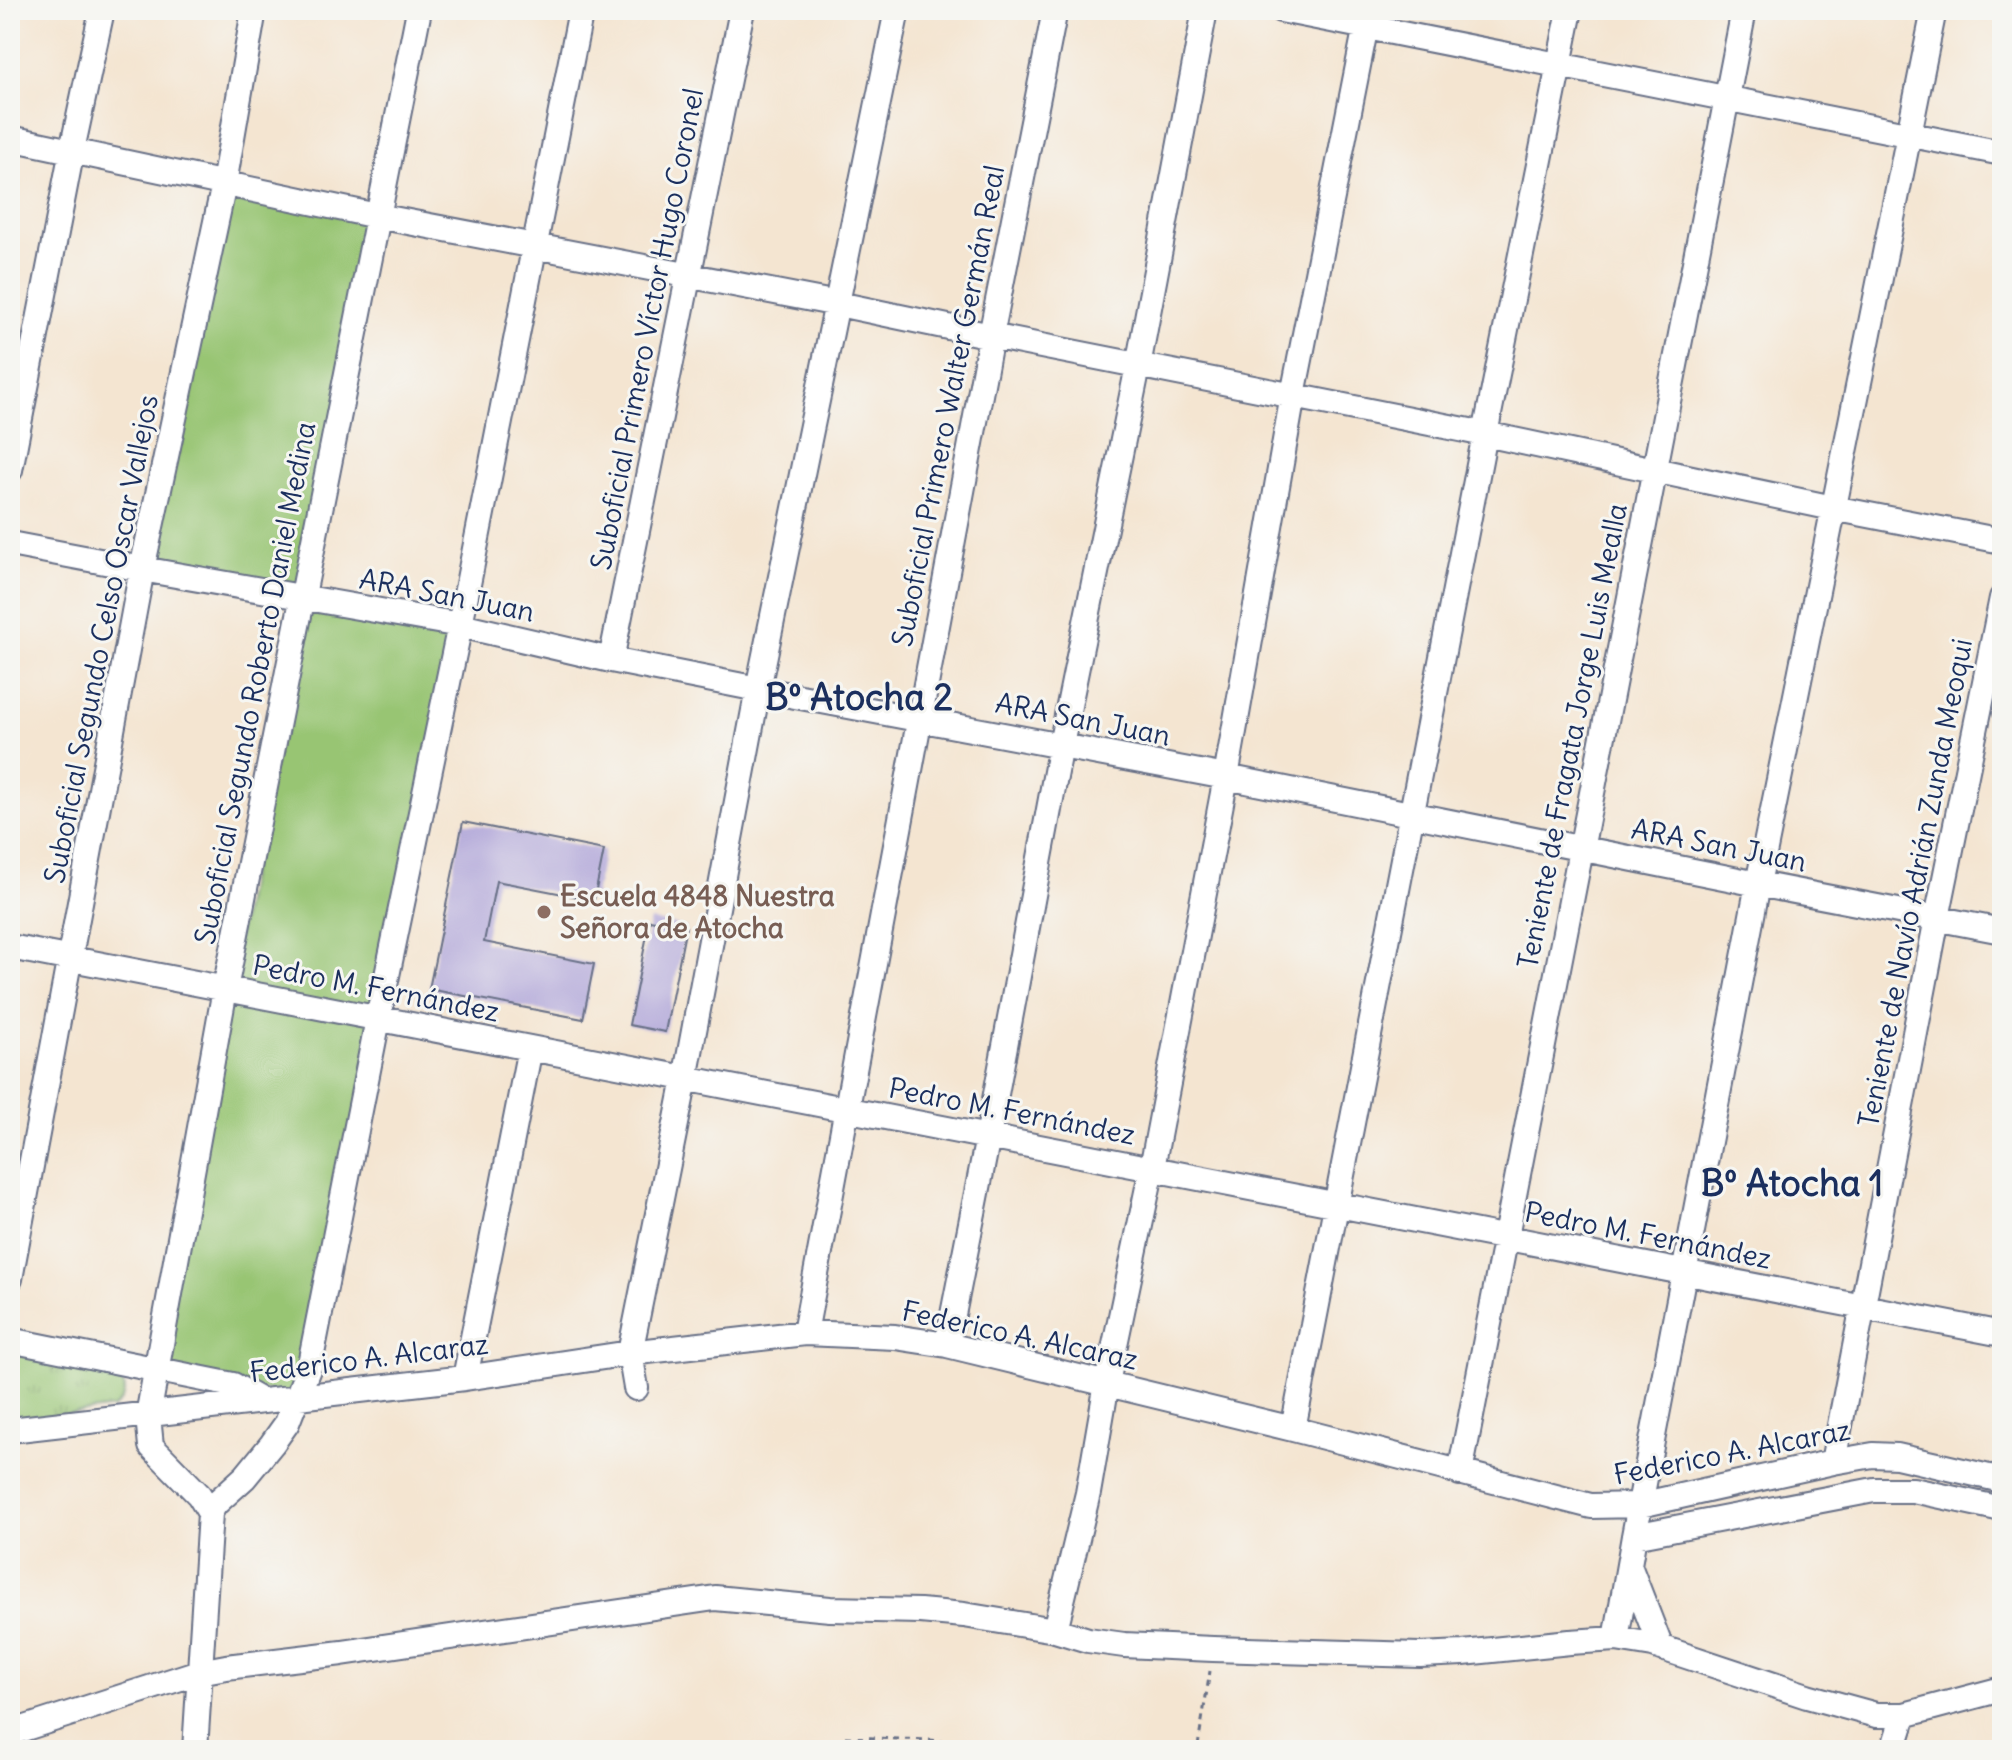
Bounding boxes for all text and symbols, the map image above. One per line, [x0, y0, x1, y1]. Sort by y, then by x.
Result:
street label: Suboficial Primero Víctor Hugo Coronel [583, 85, 711, 573]
street label: Suboficial Primero Walter Germán Real [884, 162, 1012, 650]
street label: Suboficial Segundo Celso Oscar Vallejos [36, 392, 166, 886]
street label: Suboficial Segundo Roberto Daniel Medina [187, 419, 323, 947]
street label: Teniente de Fragata Jorge Luis Mealla [1509, 500, 1635, 972]
street label: ARA San Juan [356, 560, 538, 630]
street label: Teniente de Navío Adrián Zunda Meoqui [1850, 636, 1980, 1130]
district label: Bº Atocha 2 [765, 675, 953, 720]
street label: ARA San Juan [992, 684, 1174, 754]
street label: ARA San Juan [1628, 810, 1810, 880]
place label: Escuela 4848 Nuestra Señora de Atocha [560, 878, 835, 946]
marker: Escuela 4848 Nuestra Señora de Atocha [535, 903, 553, 921]
street label: Pedro M. Fernández [250, 946, 502, 1030]
street label: Pedro M. Fernández [886, 1069, 1138, 1153]
district label: Bº Atocha 1 [1701, 1161, 1883, 1206]
street label: Pedro M. Fernández [1522, 1193, 1774, 1277]
street label: Federico A. Alcaraz [899, 1292, 1141, 1378]
street label: Federico A. Alcaraz [248, 1326, 490, 1390]
street label: Federico A. Alcaraz [1611, 1411, 1853, 1493]

